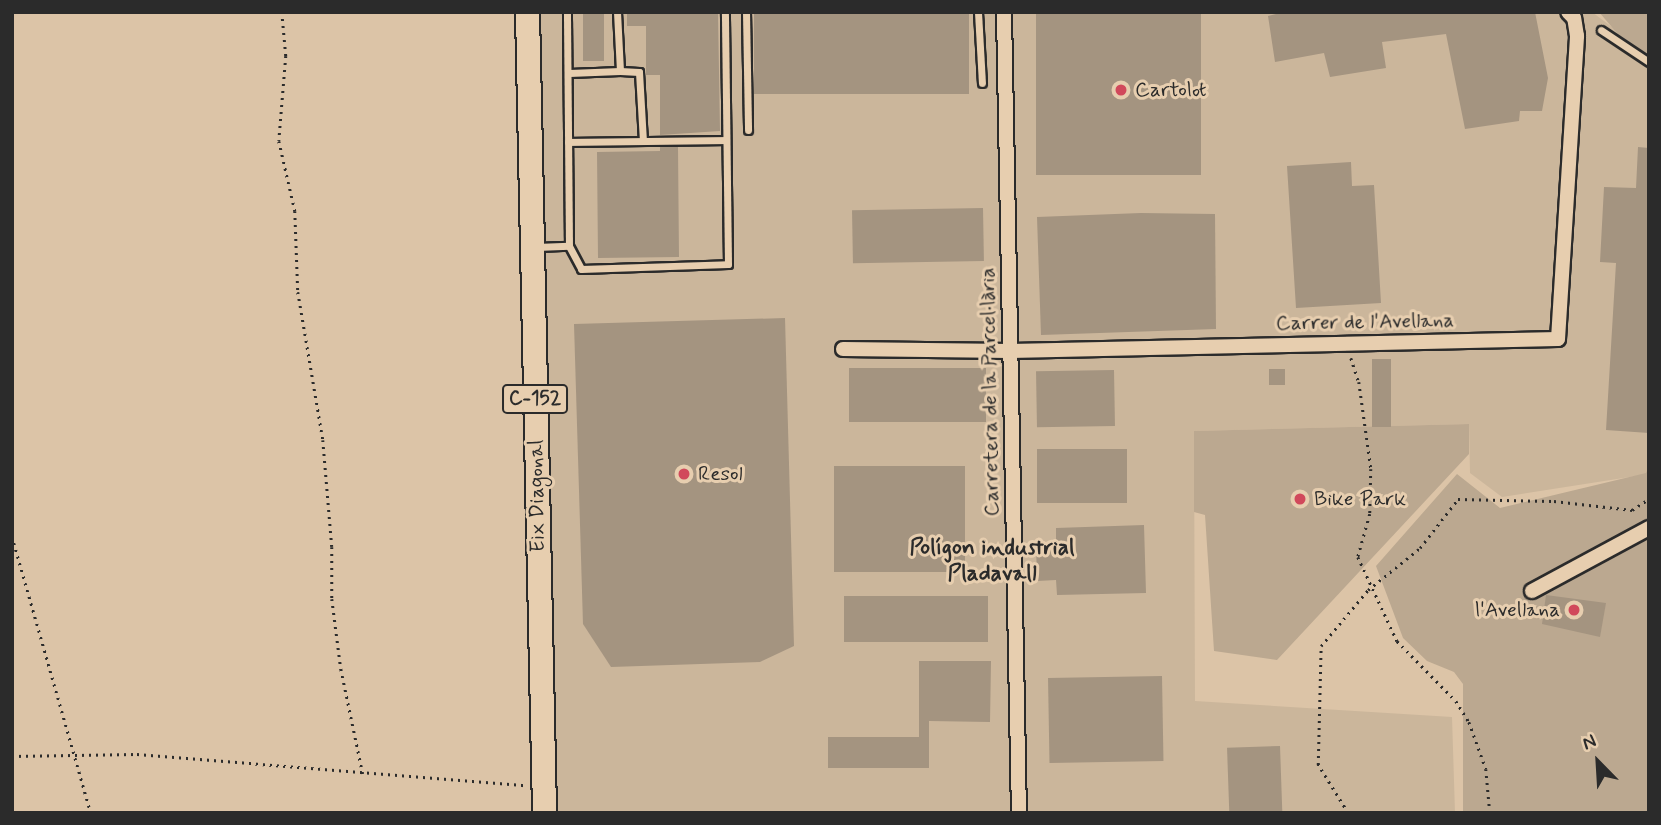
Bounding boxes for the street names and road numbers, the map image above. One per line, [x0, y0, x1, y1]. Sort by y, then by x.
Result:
street label: Carretera de la Parcel·lària [975, 269, 1005, 515]
street label: Carrer de l'Avellana [1275, 308, 1455, 336]
road number: C-152 [502, 384, 568, 414]
street label: Eix Diagonal [523, 439, 551, 553]

